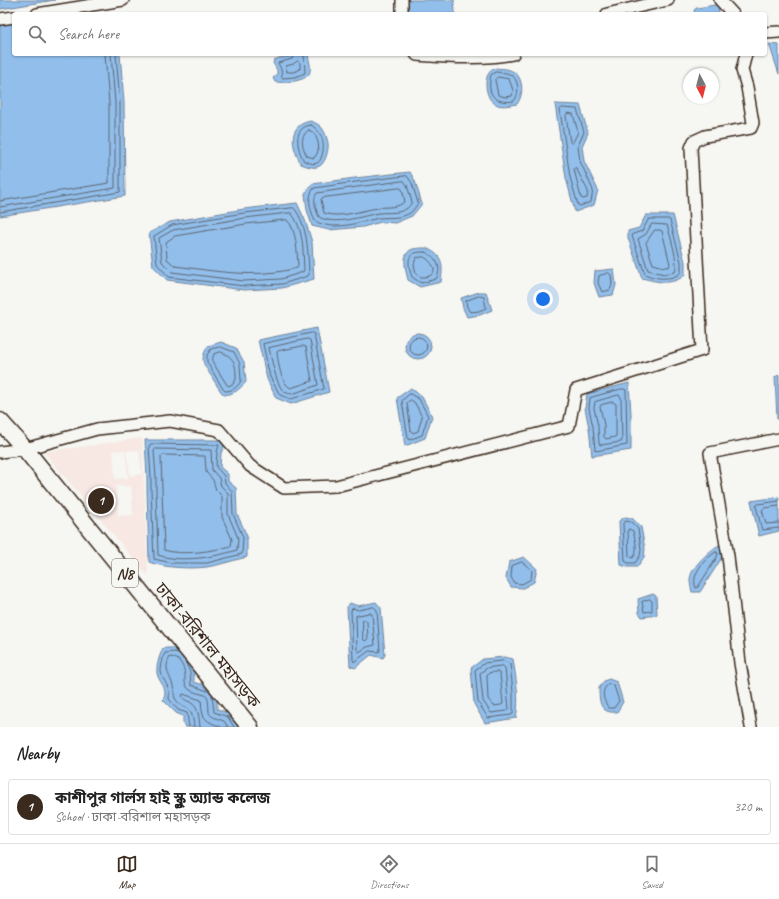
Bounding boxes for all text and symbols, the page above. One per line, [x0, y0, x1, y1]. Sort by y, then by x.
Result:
search box [12, 12, 767, 56]
icon: search [26, 23, 48, 45]
text: Search here [58, 25, 119, 44]
north arrow [683, 68, 719, 104]
your location [533, 289, 553, 309]
pin: 1 [88, 486, 114, 516]
road number: N8 [112, 559, 138, 587]
street label: ঢাকা-বরিশাল মহাসড়ক [150, 578, 265, 713]
text: Nearby [16, 743, 59, 764]
text: কাশীপুর গার্লস হাই স্কুল অ্যান্ড কলেজ [55, 789, 270, 808]
text: 1 [27, 799, 33, 815]
text: 320 m [734, 799, 762, 815]
text: School · ঢাকা-বরিশাল মহাসড়ক [55, 809, 211, 825]
tab: Map [116, 853, 138, 891]
tab: Directions [370, 853, 409, 891]
tab: Saved [641, 853, 663, 891]

